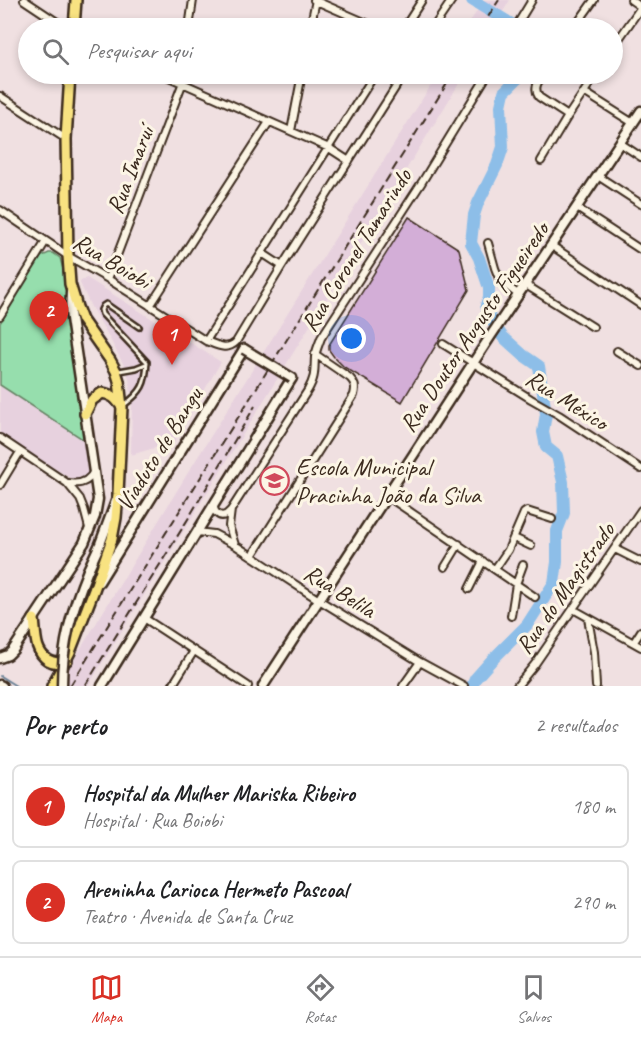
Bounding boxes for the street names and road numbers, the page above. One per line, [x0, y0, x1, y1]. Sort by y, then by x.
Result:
street label: Rua Imaruí [100, 118, 162, 218]
street label: Rua Coronel Tamarindo [294, 162, 419, 337]
street label: Rua Doutor Augusto Figueiredo [393, 214, 557, 438]
street label: Rua Boiobi [68, 226, 159, 298]
street label: Rua México [520, 363, 616, 438]
street label: Viaduto de Bangu [109, 380, 210, 516]
street label: Rua do Magistrado [509, 515, 622, 659]
street label: Rua Belila [299, 557, 383, 625]

